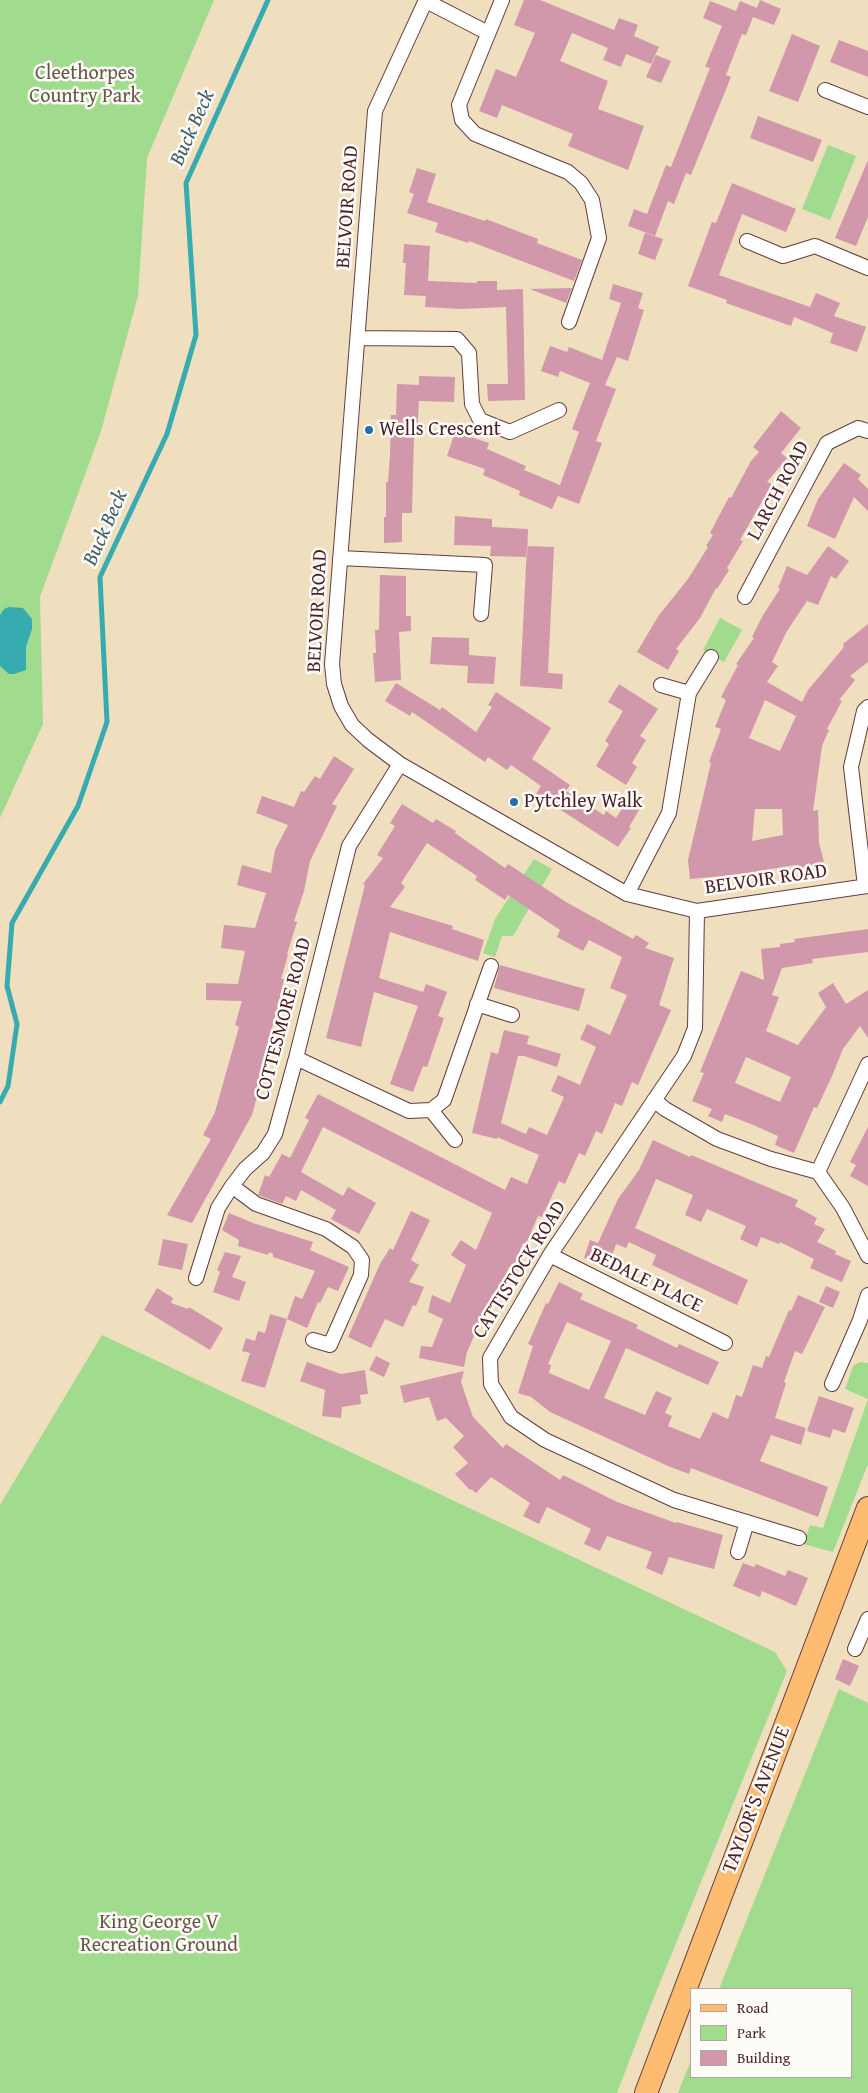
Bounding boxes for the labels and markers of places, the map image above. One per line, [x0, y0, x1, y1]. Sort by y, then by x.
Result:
place label: Wells Crescent [379, 418, 501, 442]
marker: Wells Crescent [363, 424, 375, 436]
place label: Pytchley Walk [524, 790, 642, 814]
marker: Pytchley Walk [508, 796, 520, 808]

